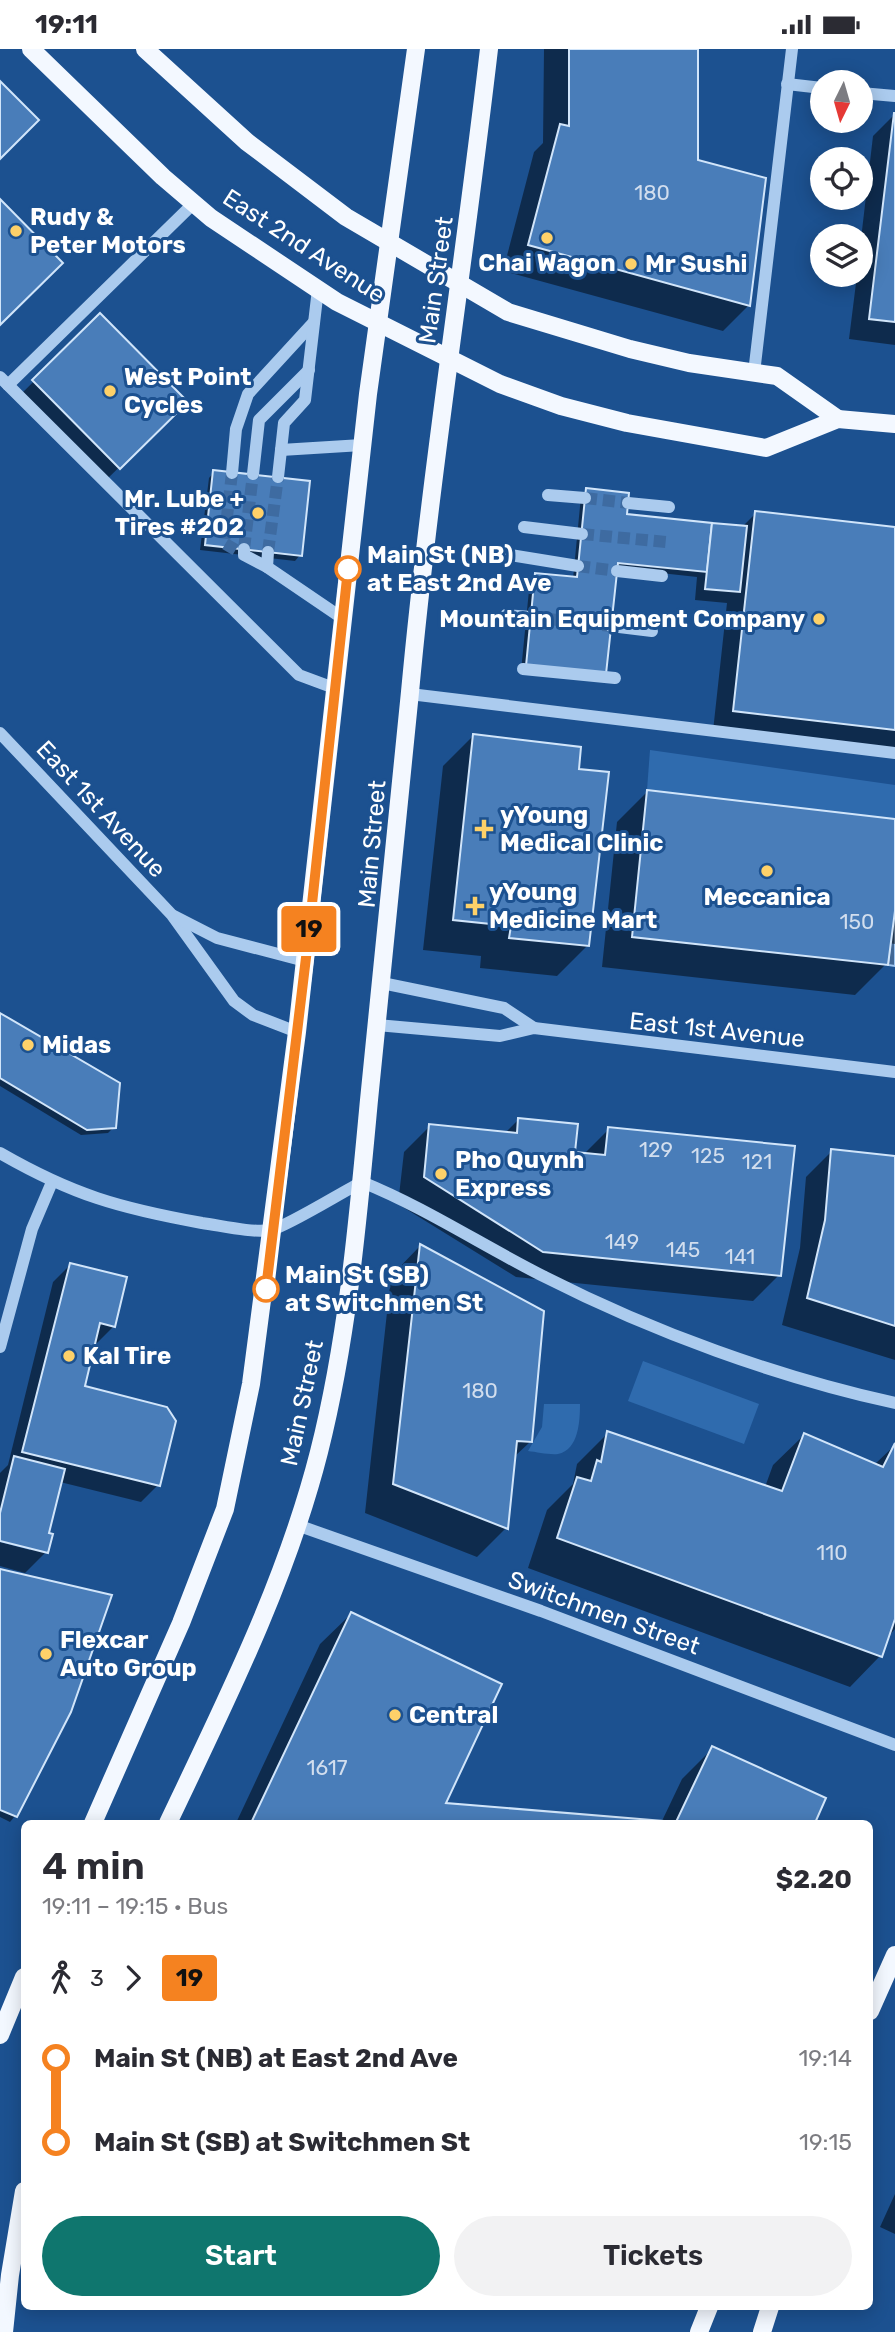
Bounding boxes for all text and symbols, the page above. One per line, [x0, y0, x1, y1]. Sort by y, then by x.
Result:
text: 19:11 [35, 9, 98, 40]
north arrow [810, 70, 873, 133]
map controls [810, 70, 873, 287]
button: locate [810, 147, 873, 210]
house number: 180 [634, 180, 670, 205]
street label: East 2nd Avenue [218, 183, 390, 309]
place label: Rudy & Peter Motors [30, 203, 186, 259]
street label: Main Street [413, 215, 459, 345]
marker: Rudy & Peter Motors [8, 223, 24, 239]
button: layers [810, 224, 873, 287]
marker: Chai Wagon [539, 230, 555, 246]
place label: Chai Wagon [478, 249, 616, 277]
place label: Mr Sushi [645, 250, 747, 278]
marker: Mr Sushi [623, 256, 639, 272]
place label: West Point Cycles [124, 363, 251, 419]
marker: West Point Cycles [102, 383, 118, 399]
place label: Mr. Lube + Tires #202 [115, 485, 244, 541]
marker: Mr. Lube + Tires #202 [250, 505, 266, 521]
place label: Main St (NB) at East 2nd Ave [367, 541, 551, 597]
marker: Main St (NB) at East 2nd Ave [335, 556, 361, 582]
place label: Mountain Equipment Company [439, 605, 805, 633]
marker: Mountain Equipment Company [811, 611, 827, 627]
street label: East 1st Avenue [31, 735, 171, 883]
street label: Main Street [352, 779, 392, 909]
place label: yYoung Medical Clinic [500, 801, 663, 857]
marker: yYoung Medical Clinic [474, 819, 494, 839]
marker: Meccanica [759, 863, 775, 879]
place label: yYoung Medicine Mart [489, 878, 657, 934]
place label: Meccanica [703, 883, 831, 911]
marker: yYoung Medicine Mart [467, 898, 483, 914]
line badge: 19 [278, 906, 340, 952]
house number: 150 [840, 909, 874, 934]
text: 19 [295, 915, 323, 943]
street label: East 1st Avenue [628, 1007, 806, 1053]
place label: Midas [42, 1031, 111, 1059]
marker: Midas [20, 1037, 36, 1053]
house number: 129 [639, 1137, 673, 1162]
house number: 125 [691, 1143, 725, 1168]
place label: Pho Quynh Express [455, 1146, 584, 1202]
house number: 121 [742, 1149, 772, 1174]
marker: Pho Quynh Express [433, 1166, 449, 1182]
house number: 149 [605, 1229, 639, 1254]
house number: 145 [666, 1237, 700, 1262]
house number: 141 [725, 1244, 755, 1269]
place label: Main St (SB) at Switchmen St [285, 1261, 483, 1317]
marker: Main St (SB) at Switchmen St [253, 1276, 279, 1302]
street label: Main Street [275, 1338, 329, 1468]
place label: Kal Tire [83, 1342, 171, 1370]
marker: Kal Tire [61, 1348, 77, 1364]
house number: 180 [462, 1378, 498, 1403]
house number: 110 [816, 1540, 848, 1565]
street label: Switchmen Street [504, 1565, 704, 1661]
place label: Flexcar Auto Group [60, 1626, 197, 1682]
marker: Flexcar Auto Group [38, 1646, 54, 1662]
place label: Central [409, 1701, 498, 1729]
marker: Central [387, 1707, 403, 1723]
house number: 1617 [307, 1755, 348, 1780]
text: 4 min [42, 1843, 145, 1889]
text: $2.20 [776, 1864, 852, 1895]
text: 19:11 – 19:15 · Bus [42, 1892, 228, 1920]
icon: walk [42, 1959, 80, 1997]
icon: forward [114, 1959, 152, 1997]
text: 3 [90, 1964, 104, 1992]
text: 19 [176, 1964, 203, 1992]
text: Main St (NB) at East 2nd Ave [94, 2043, 458, 2074]
text: 19:14 [799, 2044, 852, 2072]
text: Main St (SB) at Switchmen St [94, 2127, 470, 2158]
text: 19:15 [799, 2128, 852, 2156]
button: Start [42, 2216, 440, 2296]
button: Tickets [454, 2216, 852, 2296]

